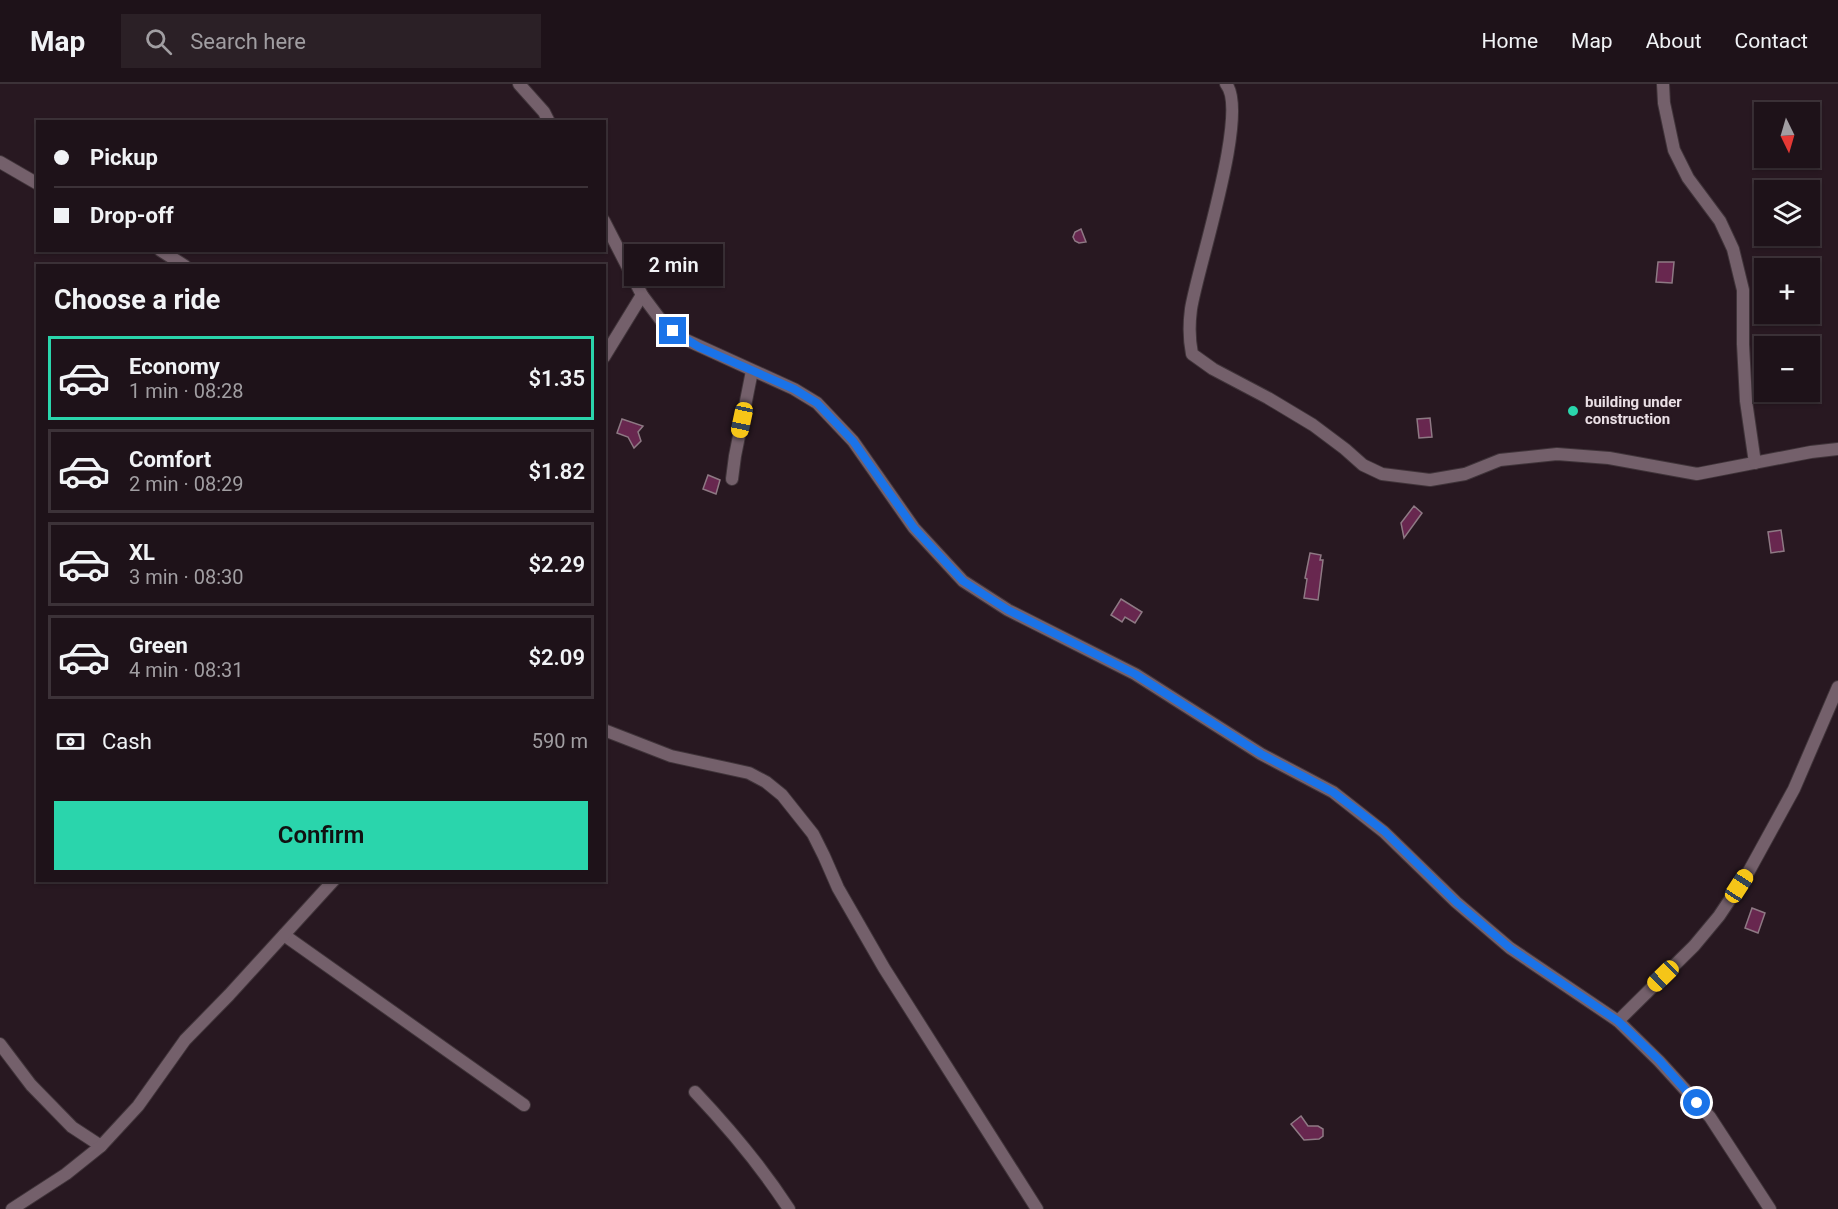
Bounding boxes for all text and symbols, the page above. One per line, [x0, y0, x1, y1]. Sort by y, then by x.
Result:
search box [121, 14, 541, 68]
text: Map [30, 25, 85, 58]
icon: search [142, 25, 175, 58]
text: Search here [190, 29, 306, 54]
text: Home [1482, 29, 1538, 53]
text: Map [1571, 29, 1613, 53]
text: About [1646, 29, 1702, 53]
text: Contact [1735, 29, 1808, 53]
north arrow [1754, 102, 1820, 168]
map controls [1754, 102, 1820, 402]
text: Pickup [90, 145, 158, 170]
button: layers [1754, 180, 1820, 246]
text: Drop-off [90, 203, 174, 228]
callout: 2 min [624, 244, 722, 286]
text: 2 min [648, 253, 699, 277]
button: + [1754, 258, 1820, 324]
text: Choose a ride [54, 284, 220, 316]
route end [659, 317, 686, 344]
button: − [1754, 336, 1820, 402]
icon: car [57, 351, 111, 405]
text: Economy [129, 354, 220, 379]
text: $1.35 [528, 366, 585, 391]
text: 1 min · 08:28 [129, 379, 244, 403]
place label: building under construction [1585, 393, 1682, 428]
car [729, 401, 755, 439]
marker: building under construction [1566, 404, 1580, 418]
icon: car [57, 444, 111, 498]
text: Comfort [129, 447, 211, 472]
text: $1.82 [528, 459, 585, 484]
text: 2 min · 08:29 [129, 472, 244, 496]
icon: car [57, 537, 111, 591]
text: XL [129, 540, 155, 565]
text: $2.29 [528, 552, 585, 577]
text: 3 min · 08:30 [129, 565, 244, 589]
icon: car [57, 630, 111, 684]
text: Green [129, 633, 188, 658]
text: $2.09 [528, 645, 585, 670]
text: 4 min · 08:31 [129, 658, 244, 682]
icon: cash [54, 725, 87, 758]
text: Cash [102, 729, 152, 754]
text: 590 m [532, 729, 588, 753]
button: Confirm [54, 801, 588, 870]
car [1722, 866, 1756, 906]
car [1644, 957, 1682, 995]
route start [1683, 1089, 1710, 1116]

